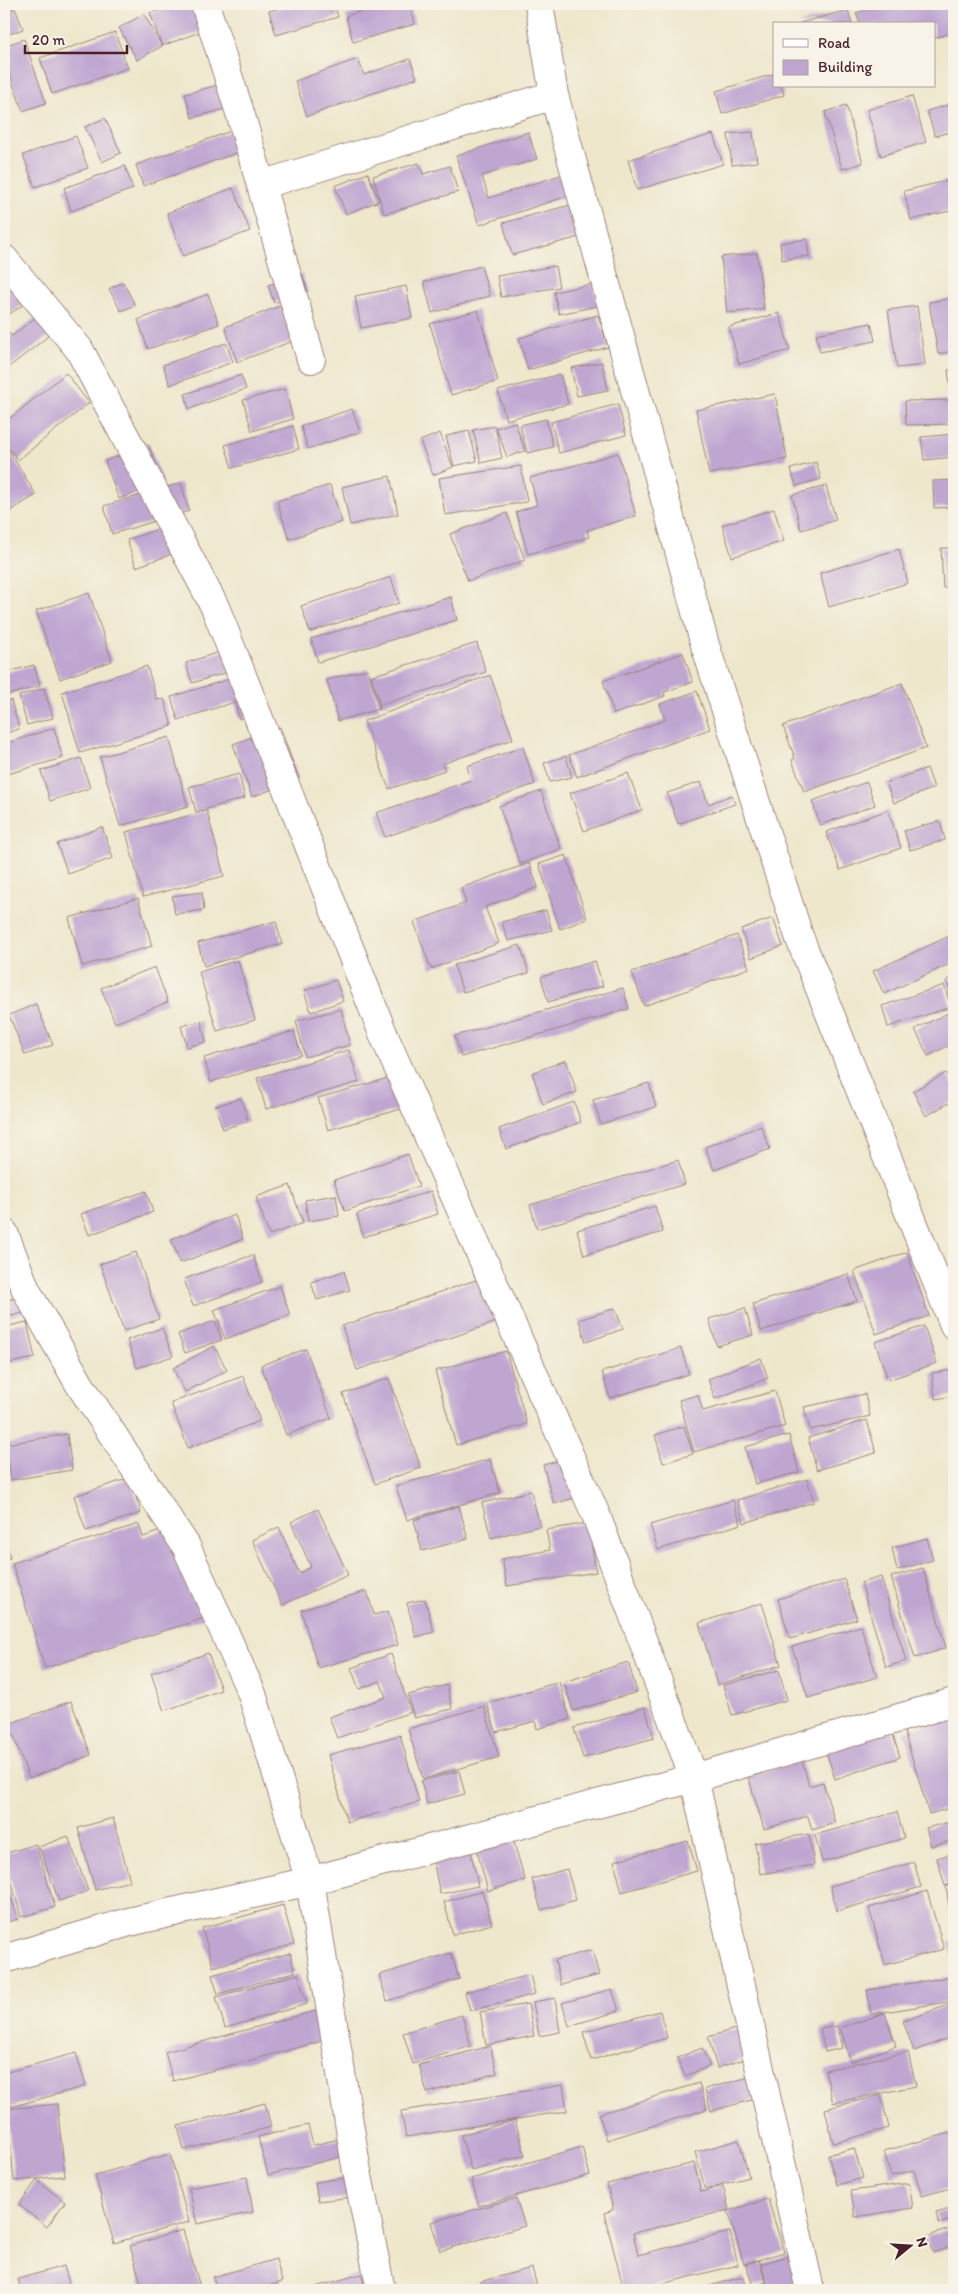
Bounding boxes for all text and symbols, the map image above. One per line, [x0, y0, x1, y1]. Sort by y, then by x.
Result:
scale bar [25, 22, 128, 54]
legend [773, 22, 936, 88]
text: 20 m [32, 31, 66, 49]
text: Road [818, 34, 851, 52]
text: Building [818, 58, 872, 76]
north arrow [886, 2222, 936, 2272]
text: N [912, 2235, 931, 2249]

